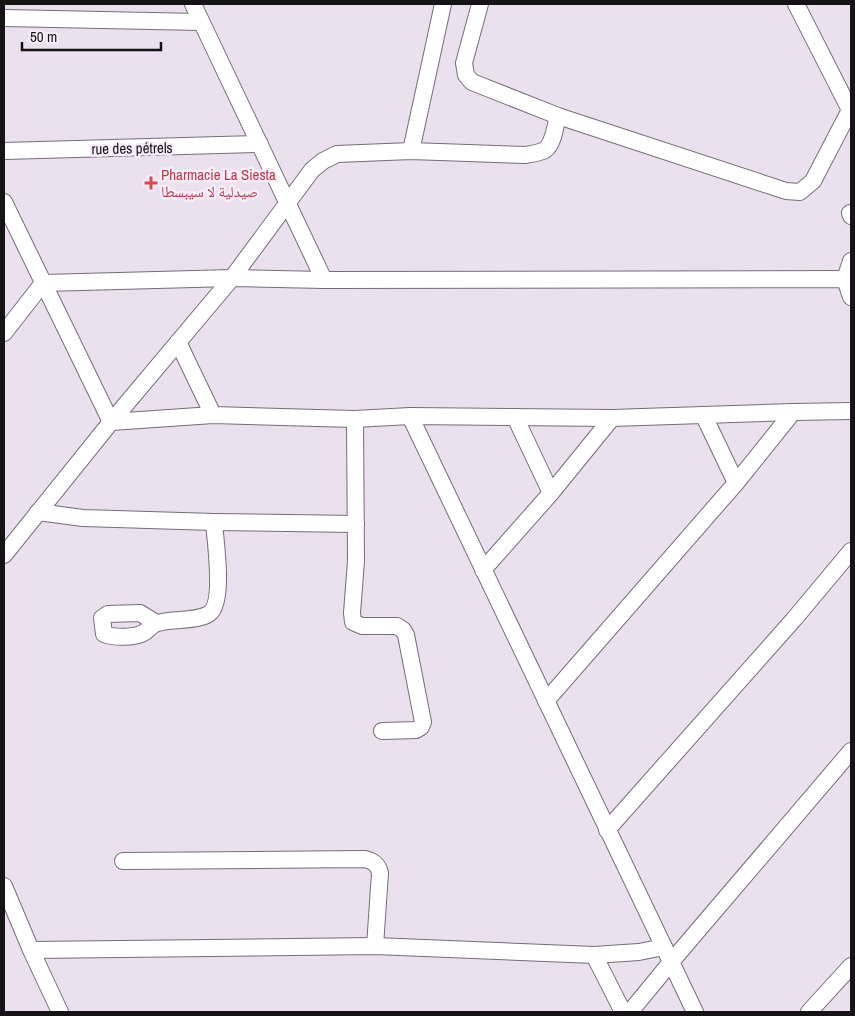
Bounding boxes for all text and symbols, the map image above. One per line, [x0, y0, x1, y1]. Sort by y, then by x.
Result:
scale bar [22, 20, 161, 52]
text: 50 m [30, 26, 57, 47]
street label: rue des pétrels [91, 137, 173, 159]
place label: Pharmacie La Siesta صيدلية لا سيبسطا [161, 164, 276, 202]
marker: Pharmacie La Siesta صيدلية لا سيبسطا [145, 177, 157, 189]

